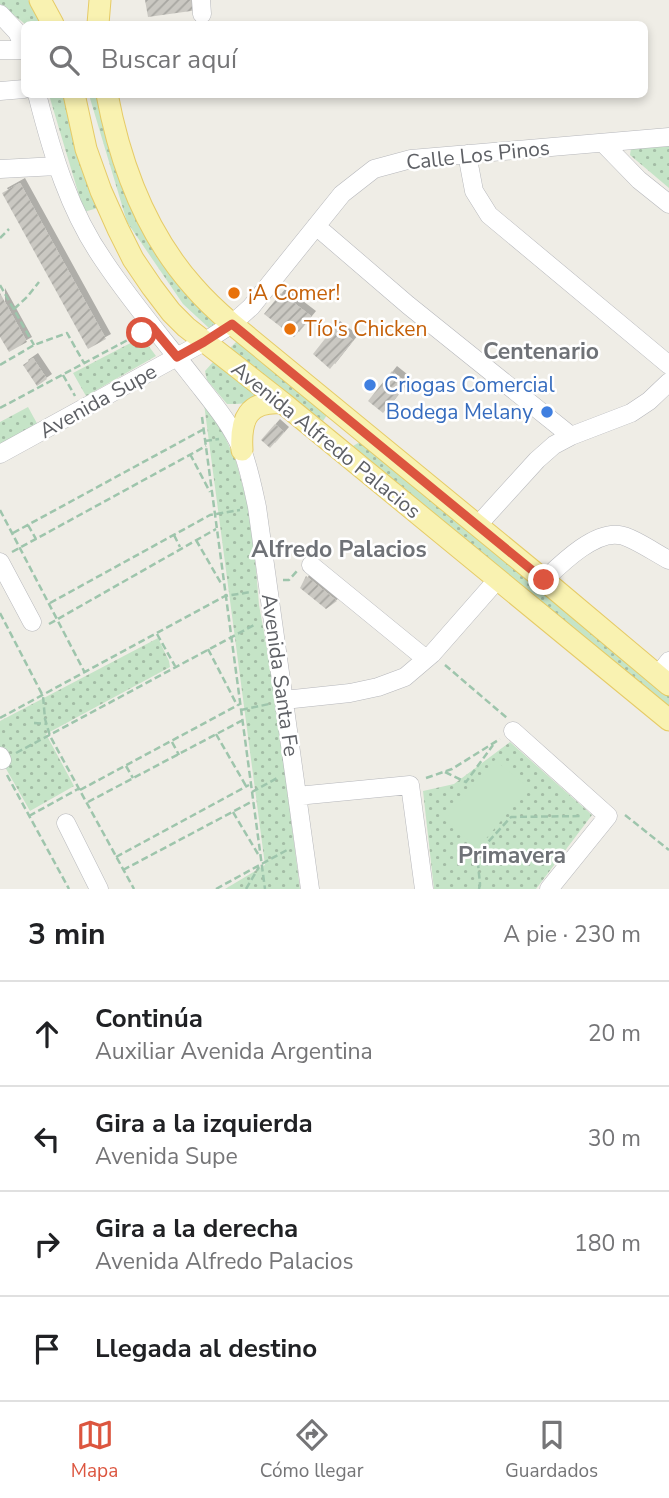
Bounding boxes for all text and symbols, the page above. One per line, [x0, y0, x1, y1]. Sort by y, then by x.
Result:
search box [21, 21, 648, 98]
icon: search [45, 41, 83, 79]
text: Buscar aquí [101, 42, 237, 77]
street label: Calle Los Pinos [405, 134, 551, 176]
place label: ¡A Comer! [248, 279, 340, 307]
marker: ¡A Comer! [226, 285, 242, 301]
place label: Tío's Chicken [304, 315, 427, 343]
route start [126, 317, 157, 348]
marker: Tío's Chicken [282, 321, 298, 337]
district label: Centenario [483, 336, 599, 367]
street label: Avenida Alfredo Palacios [225, 355, 427, 525]
street label: Avenida Supe [34, 357, 162, 445]
place label: Criogas Comercial [384, 371, 555, 399]
marker: Criogas Comercial [362, 377, 378, 393]
place label: Bodega Melany [386, 398, 533, 426]
marker: Bodega Melany [539, 404, 555, 420]
district label: Alfredo Palacios [251, 534, 427, 565]
route end [528, 564, 559, 595]
street label: Avenida Santa Fe [255, 592, 305, 758]
district label: Primavera [458, 840, 566, 871]
text: 3 min [28, 914, 106, 955]
text: A pie · 230 m [503, 919, 641, 950]
text: Continúa [95, 1001, 203, 1036]
icon: ahead [28, 1015, 66, 1053]
text: 20 m [588, 1018, 641, 1049]
text: Auxiliar Avenida Argentina [95, 1036, 373, 1067]
text: Gira a la izquierda [95, 1106, 313, 1141]
icon: left [28, 1120, 66, 1158]
text: 30 m [588, 1123, 641, 1154]
text: Avenida Supe [95, 1141, 238, 1172]
text: Gira a la derecha [95, 1211, 298, 1246]
icon: right [28, 1225, 66, 1263]
text: 180 m [574, 1228, 641, 1259]
text: Avenida Alfredo Palacios [95, 1246, 354, 1277]
icon: arrive [28, 1330, 66, 1368]
text: Llegada al destino [95, 1331, 317, 1366]
tab: Mapa [71, 1416, 118, 1484]
tab: Cómo llegar [260, 1416, 363, 1484]
tab: Guardados [505, 1416, 598, 1484]

